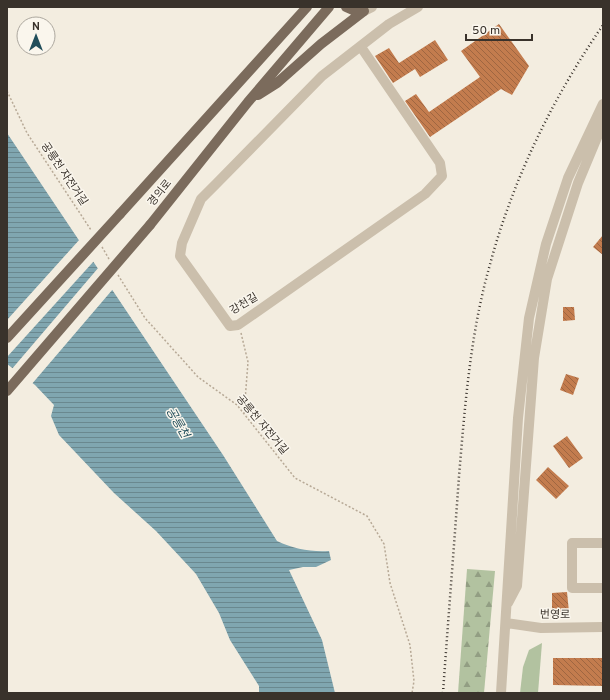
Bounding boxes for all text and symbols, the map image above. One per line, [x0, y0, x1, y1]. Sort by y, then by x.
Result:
north arrow [16, 16, 56, 56]
scale bar [466, 16, 532, 42]
text: N [32, 20, 40, 34]
text: 50 m [472, 23, 500, 39]
street label: 공릉천 자전거길 [38, 140, 90, 208]
street label: 경의로 [145, 177, 175, 209]
street label: 강천길 [227, 290, 261, 318]
street label: 공릉천 자전거길 [233, 392, 291, 458]
water label: 공릉천 [162, 405, 193, 443]
street label: 번영로 [540, 608, 570, 622]

